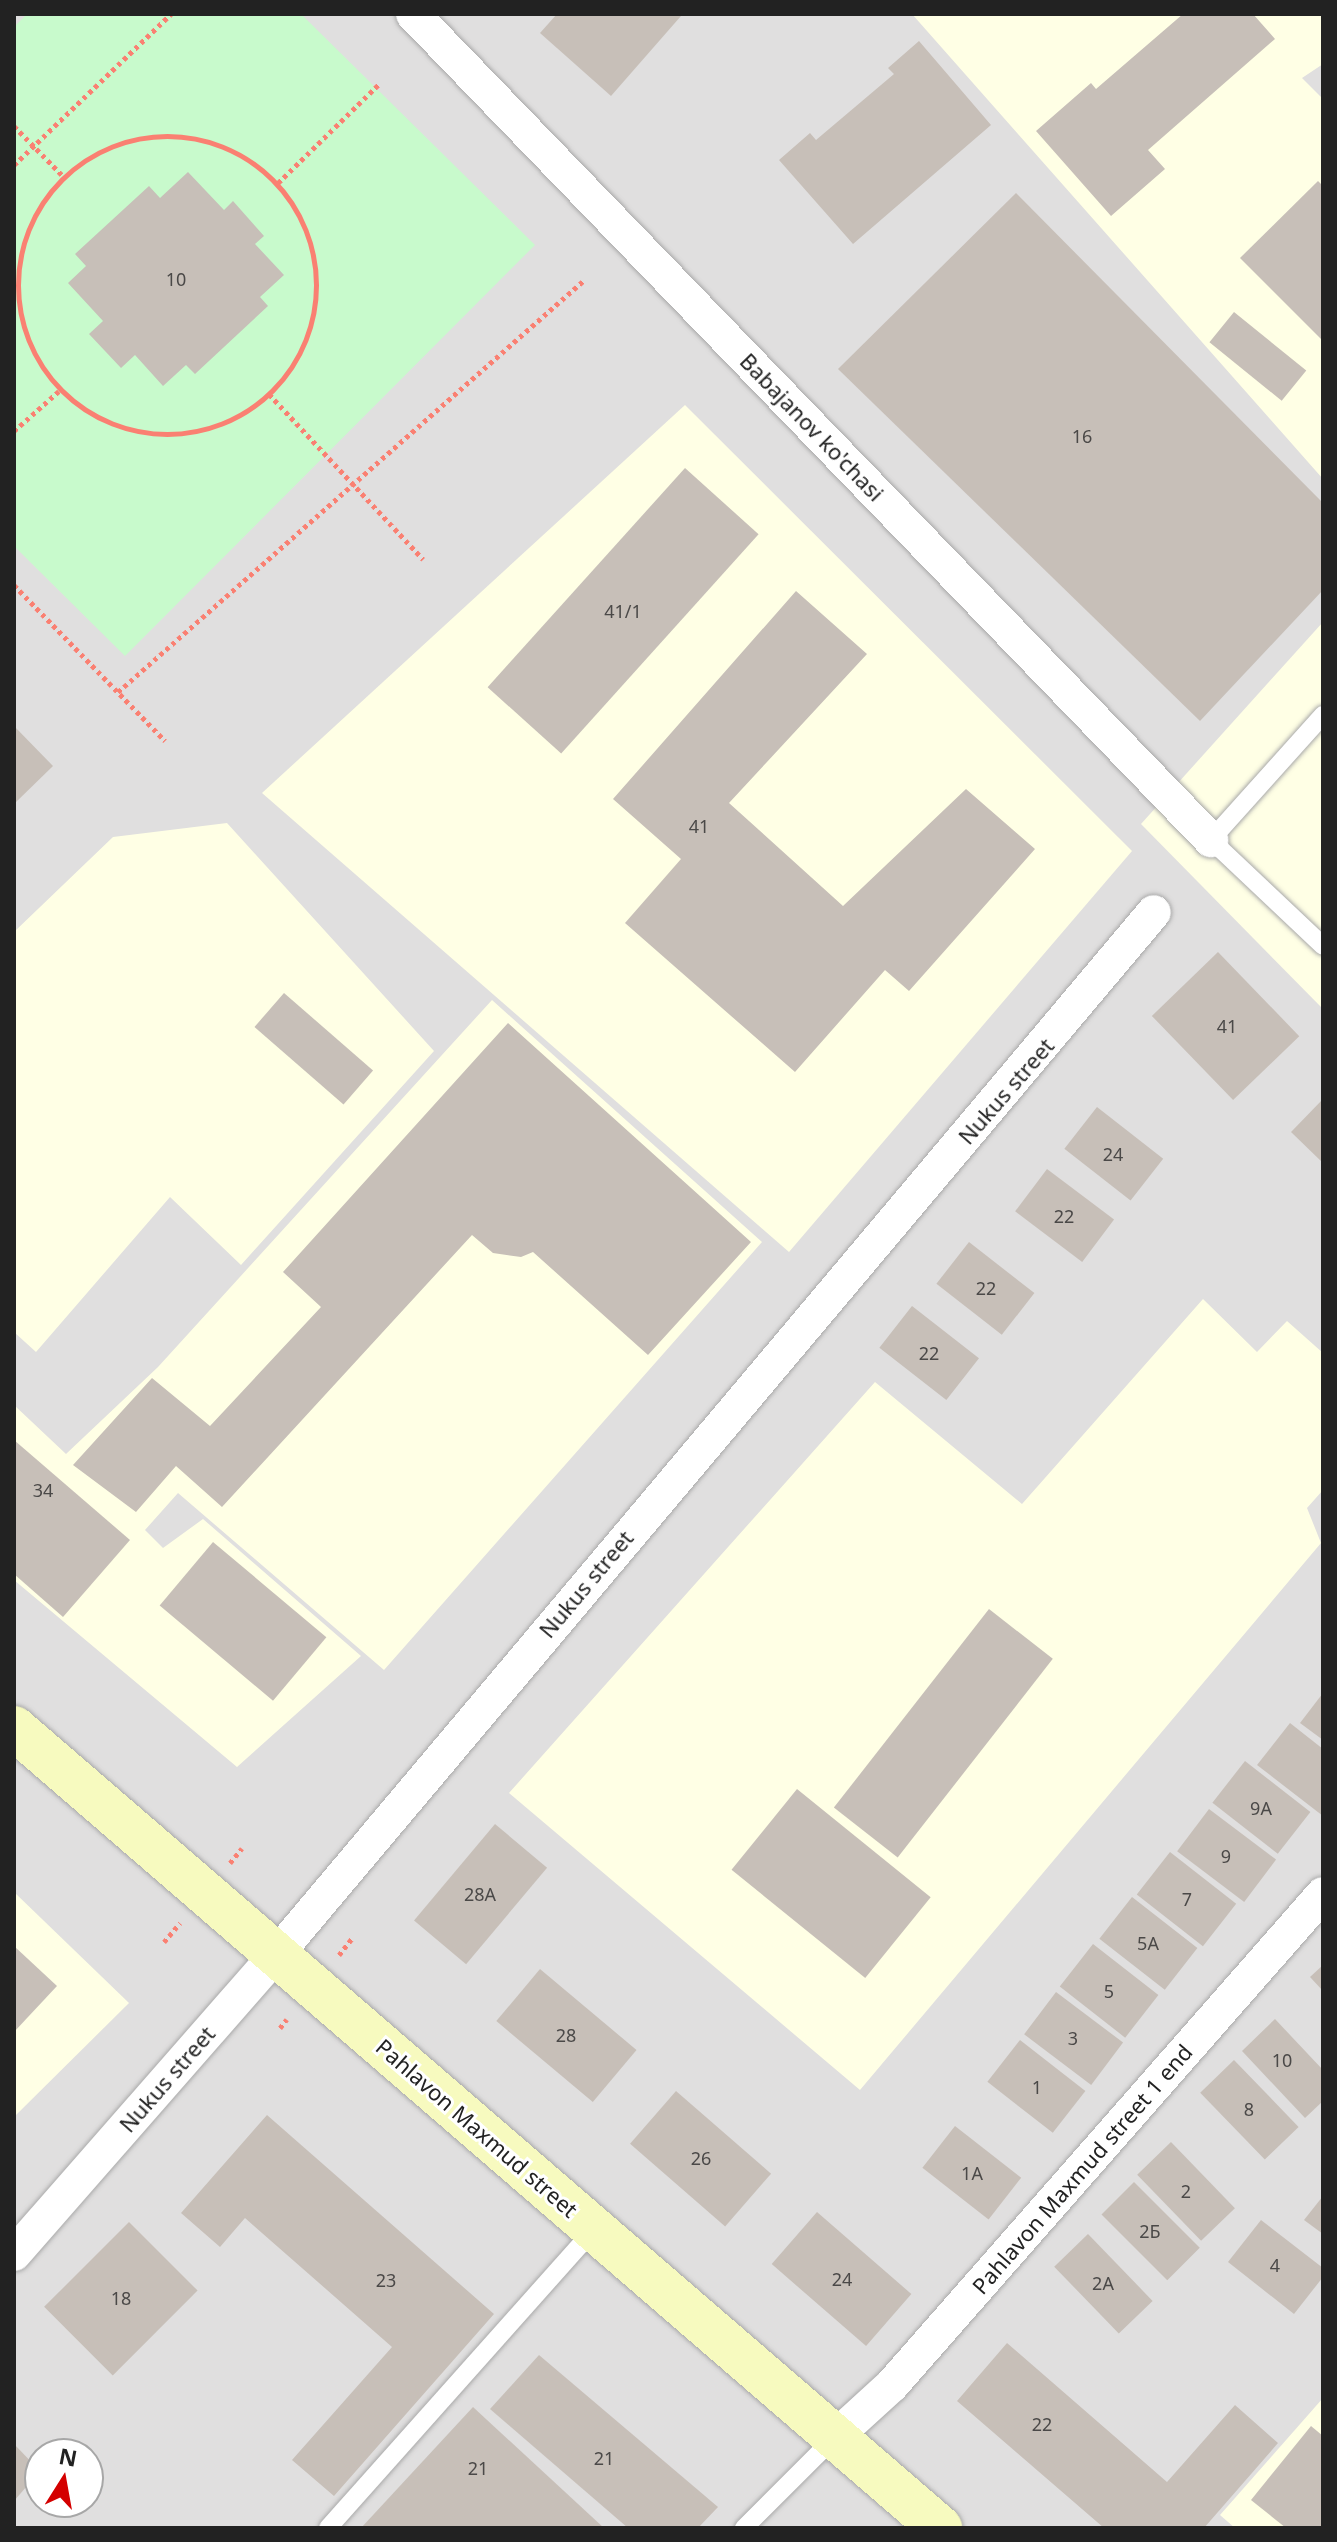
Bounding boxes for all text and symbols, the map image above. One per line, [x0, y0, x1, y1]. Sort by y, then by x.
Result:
house number: 10 [166, 268, 186, 290]
street label: Babajanov ko'chasi [735, 348, 889, 506]
house number: 16 [1072, 425, 1092, 447]
house number: 41/1 [604, 600, 642, 622]
house number: 41 [689, 815, 709, 837]
house number: 41 [1217, 1015, 1237, 1037]
street label: Nukus street [953, 1033, 1059, 1149]
house number: 24 [1103, 1143, 1123, 1165]
house number: 22 [1054, 1205, 1074, 1227]
house number: 22 [976, 1277, 996, 1299]
house number: 22 [919, 1342, 939, 1364]
house number: 34 [33, 1479, 53, 1501]
street label: Nukus street [534, 1525, 638, 1643]
house number: 9A [1250, 1797, 1272, 1819]
house number: 9 [1221, 1845, 1231, 1867]
house number: 28A [464, 1883, 496, 1905]
house number: 7 [1182, 1888, 1192, 1910]
house number: 5A [1137, 1932, 1159, 1954]
house number: 5 [1104, 1980, 1114, 2002]
street label: Nukus street [114, 2021, 220, 2137]
house number: 28 [556, 2024, 576, 2046]
house number: 3 [1068, 2027, 1078, 2049]
street label: Pahlavon Maxmud street [371, 2033, 583, 2223]
street label: Pahlavon Maxmud street 1 end [966, 2039, 1198, 2299]
house number: 10 [1272, 2049, 1292, 2071]
house number: 1 [1032, 2076, 1042, 2098]
house number: 8 [1244, 2098, 1254, 2120]
house number: 26 [691, 2147, 711, 2169]
house number: 1A [961, 2162, 983, 2184]
house number: 2 [1181, 2180, 1191, 2202]
house number: 2Б [1139, 2220, 1161, 2242]
house number: 4 [1270, 2254, 1280, 2276]
house number: 24 [832, 2268, 852, 2290]
house number: 23 [376, 2269, 396, 2291]
house number: 2А [1092, 2272, 1114, 2294]
house number: 18 [111, 2287, 131, 2309]
house number: 22 [1032, 2413, 1052, 2435]
north arrow [24, 2438, 104, 2518]
text: N [57, 2440, 80, 2473]
house number: 21 [594, 2447, 614, 2469]
house number: 21 [468, 2457, 488, 2479]

